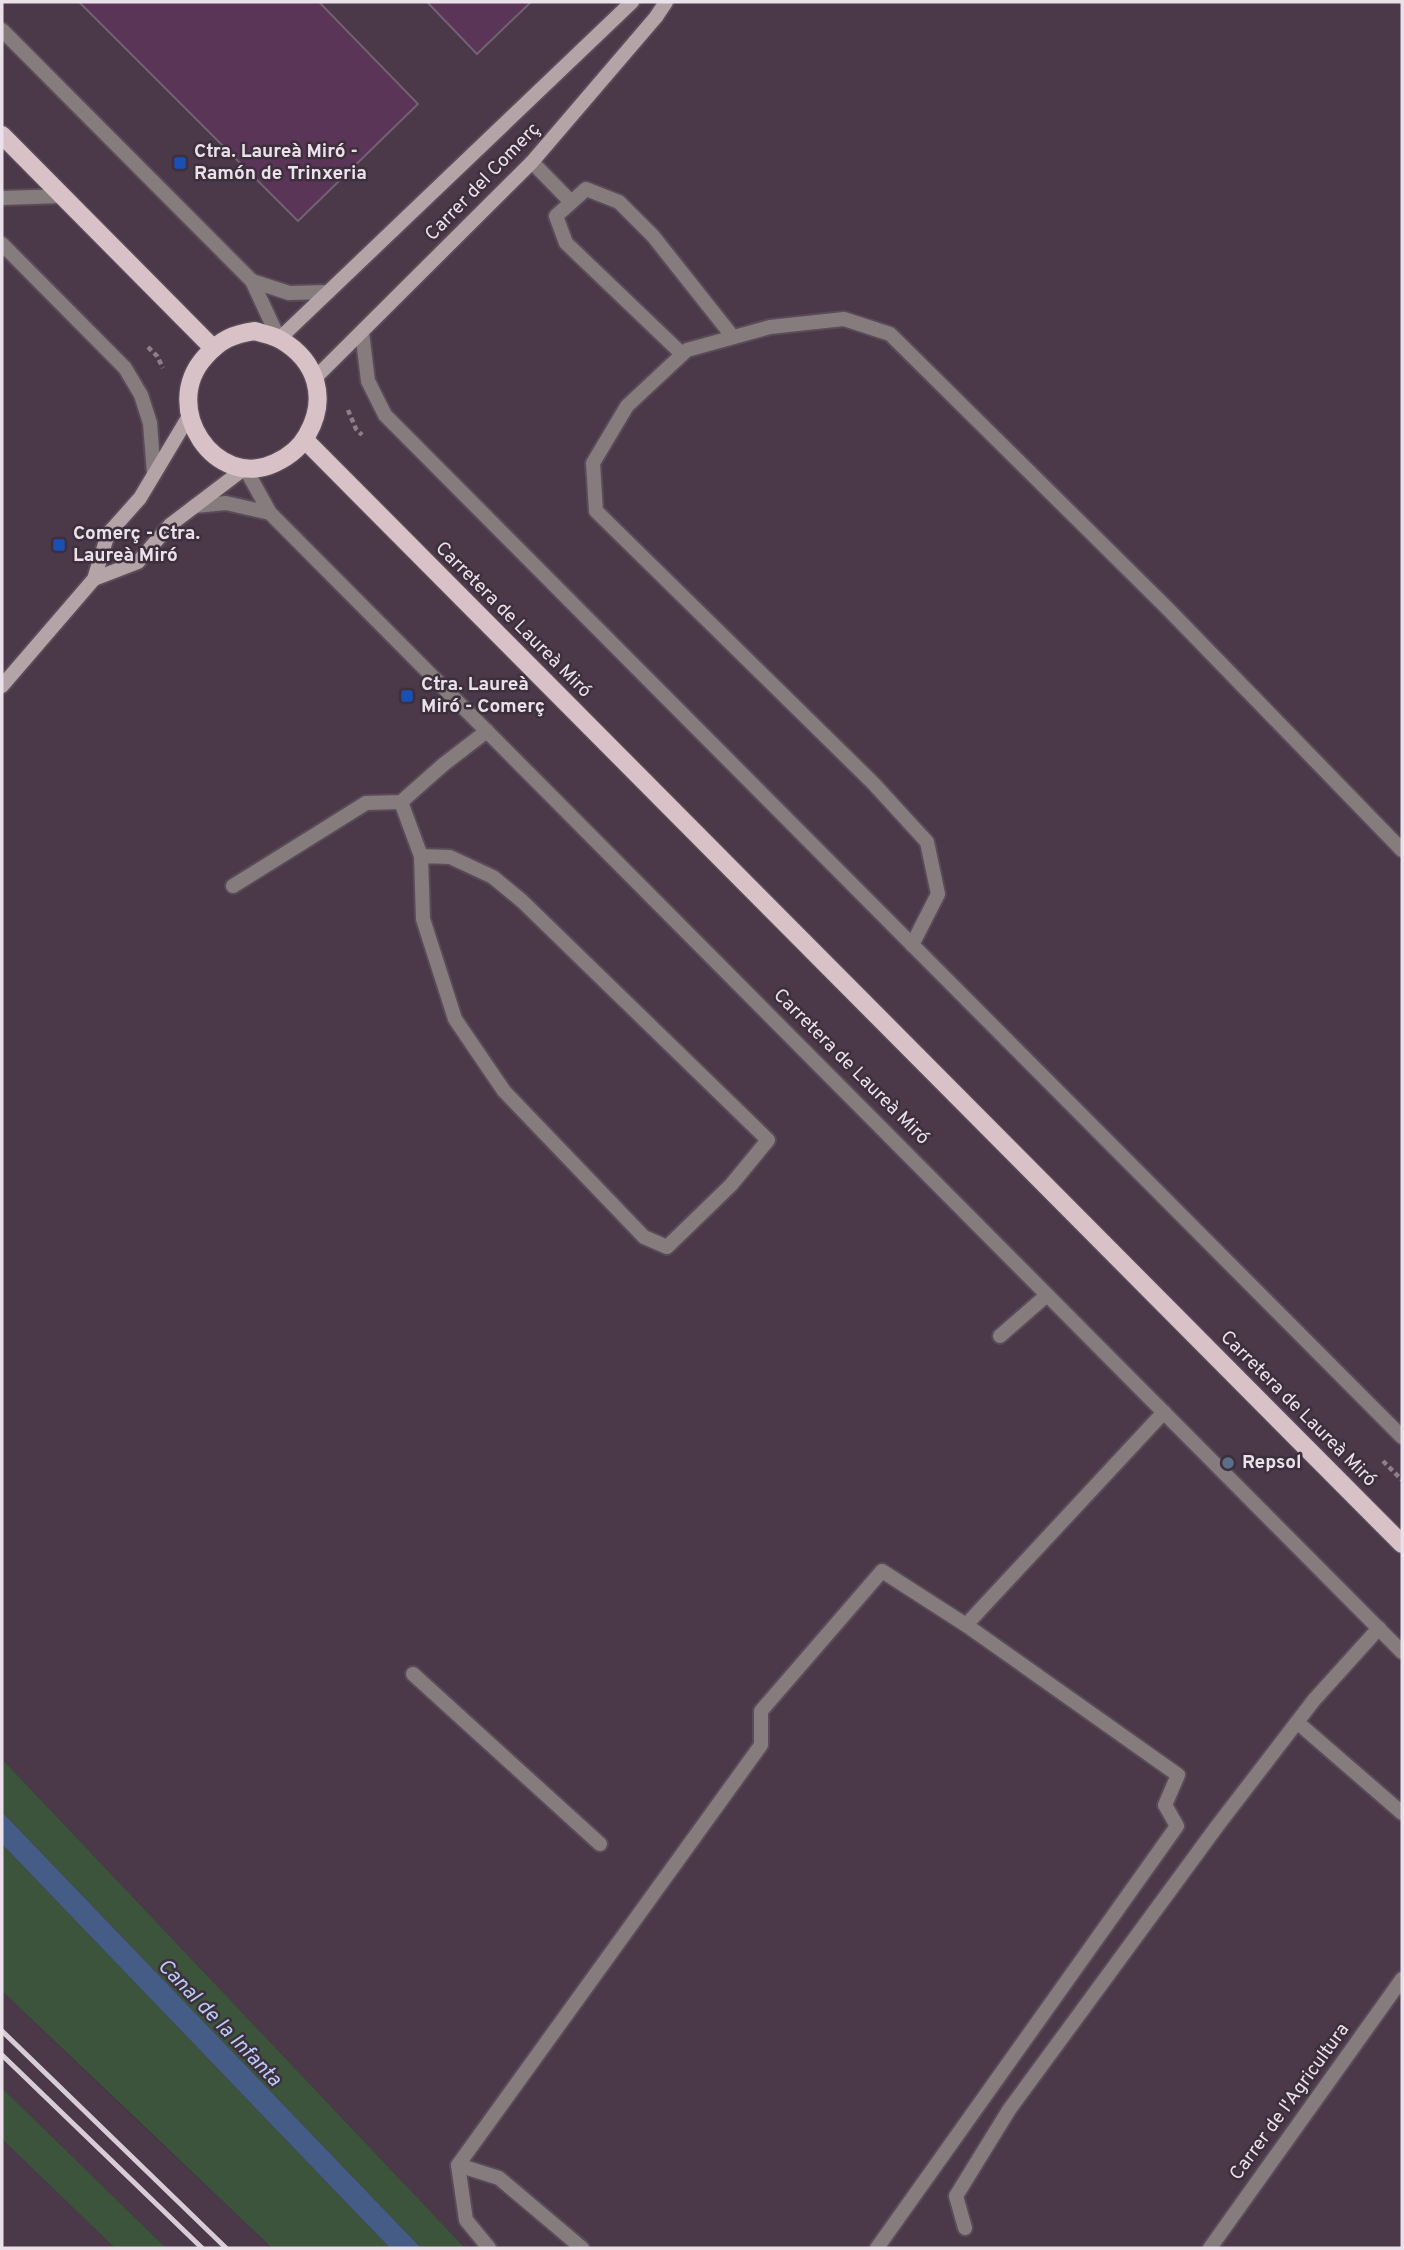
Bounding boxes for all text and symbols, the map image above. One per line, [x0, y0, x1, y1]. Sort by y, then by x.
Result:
street label: Carrer del Comerç [420, 118, 546, 246]
place label: Ctra. Laureà Miró - Ramón de Trinxeria [194, 140, 367, 186]
marker: Ctra. Laureà Miró - Ramón de Trinxeria [172, 155, 188, 171]
place label: Comerç - Ctra. Laureà Miró [73, 522, 200, 568]
marker: Comerç - Ctra. Laureà Miró [51, 537, 67, 553]
street label: Carretera de Laureà Miró [430, 537, 596, 703]
place label: Ctra. Laureà Miró - Comerç [421, 673, 545, 719]
marker: Ctra. Laureà Miró - Comerç [399, 688, 415, 704]
street label: Carretera de Laureà Miró [768, 984, 934, 1150]
street label: Carretera de Laureà Miró [1215, 1326, 1381, 1492]
place label: Repsol [1242, 1451, 1301, 1475]
marker: Repsol [1220, 1455, 1236, 1471]
water label: Canal de la Infanta [151, 1953, 287, 2093]
street label: Carrer de l'Agricultura [1225, 2019, 1355, 2185]

